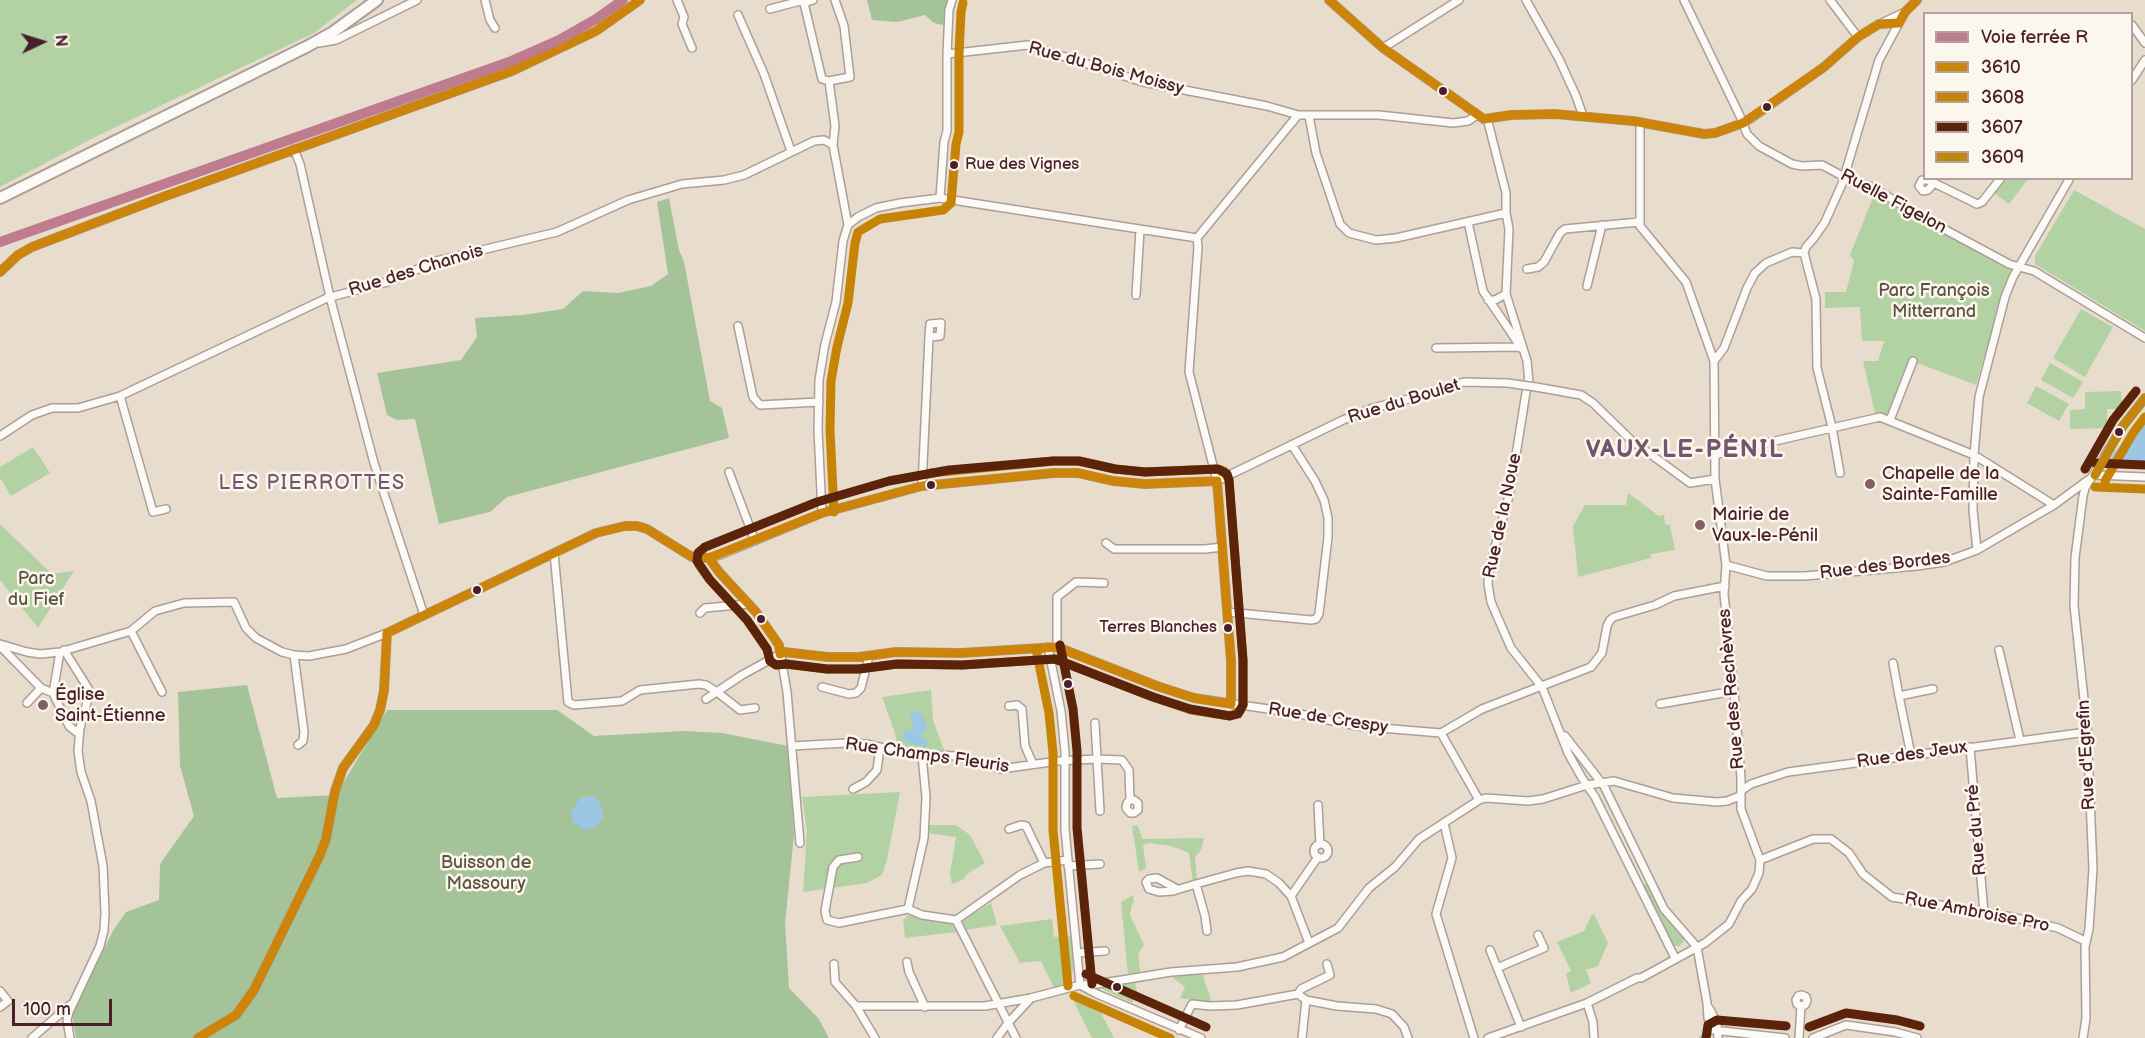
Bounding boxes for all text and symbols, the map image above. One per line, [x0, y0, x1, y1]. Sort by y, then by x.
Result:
north arrow [12, 12, 72, 72]
legend [1923, 12, 2133, 180]
text: Voie ferrée R [1981, 27, 2088, 48]
text: N [51, 34, 70, 47]
street label: Rue du Bois Moissy [1026, 38, 1186, 100]
text: 3610 [1981, 57, 2021, 78]
unlabelled marker [1437, 85, 1449, 97]
text: 3608 [1981, 87, 2024, 108]
unlabelled marker [1761, 101, 1773, 113]
text: 3607 [1981, 117, 2023, 138]
text: 3609 [1981, 147, 2024, 168]
place label: Rue des Vignes [965, 155, 1079, 175]
marker: Rue des Vignes [948, 159, 960, 171]
street label: Ruelle Figelon [1836, 165, 1950, 239]
street label: Rue des Chanois [346, 240, 486, 302]
park label: Parc François Mitterrand [1878, 280, 1990, 322]
street label: Rue du Boulet [1345, 375, 1463, 429]
unlabelled marker [2113, 426, 2125, 438]
district label: VAUX-LE-PÉNIL [1586, 437, 1784, 465]
street label: Rue de la Noue [1479, 451, 1527, 581]
place label: Chapelle de la Sainte-Famille [1882, 463, 1999, 506]
district label: LES PIERROTTES [218, 472, 406, 496]
marker: Chapelle de la Sainte-Famille [1863, 477, 1877, 491]
unlabelled marker [925, 479, 937, 491]
place label: Mairie de Vaux-le-Pénil [1712, 504, 1818, 546]
marker: Mairie de Vaux-le-Pénil [1693, 518, 1707, 532]
street label: Rue des Bordes [1818, 547, 1952, 585]
park label: Parc du Fief [8, 568, 64, 610]
unlabelled marker [471, 584, 483, 596]
street label: Rue des Rechèvres [1714, 608, 1750, 770]
unlabelled marker [755, 613, 767, 625]
place label: Terres Blanches [1099, 618, 1217, 638]
marker: Terres Blanches [1222, 622, 1234, 634]
unlabelled marker [1062, 678, 1074, 690]
place label: Église Saint-Étienne [55, 684, 165, 726]
marker: Église Saint-Étienne [36, 698, 50, 712]
street label: Rue de Crespy [1267, 699, 1389, 739]
street label: Rue d'Egrefin [2073, 699, 2101, 811]
street label: Rue Champs Fleuris [844, 734, 1010, 778]
street label: Rue des Jeux [1855, 737, 1969, 773]
street label: Rue du Pré [1962, 783, 1992, 877]
park label: Buisson de Massoury [441, 852, 531, 894]
street label: Rue Ambroise Pro [1903, 888, 2051, 938]
unlabelled marker [1111, 981, 1123, 993]
scale bar [15, 987, 116, 1025]
text: 100 m [23, 999, 71, 1020]

